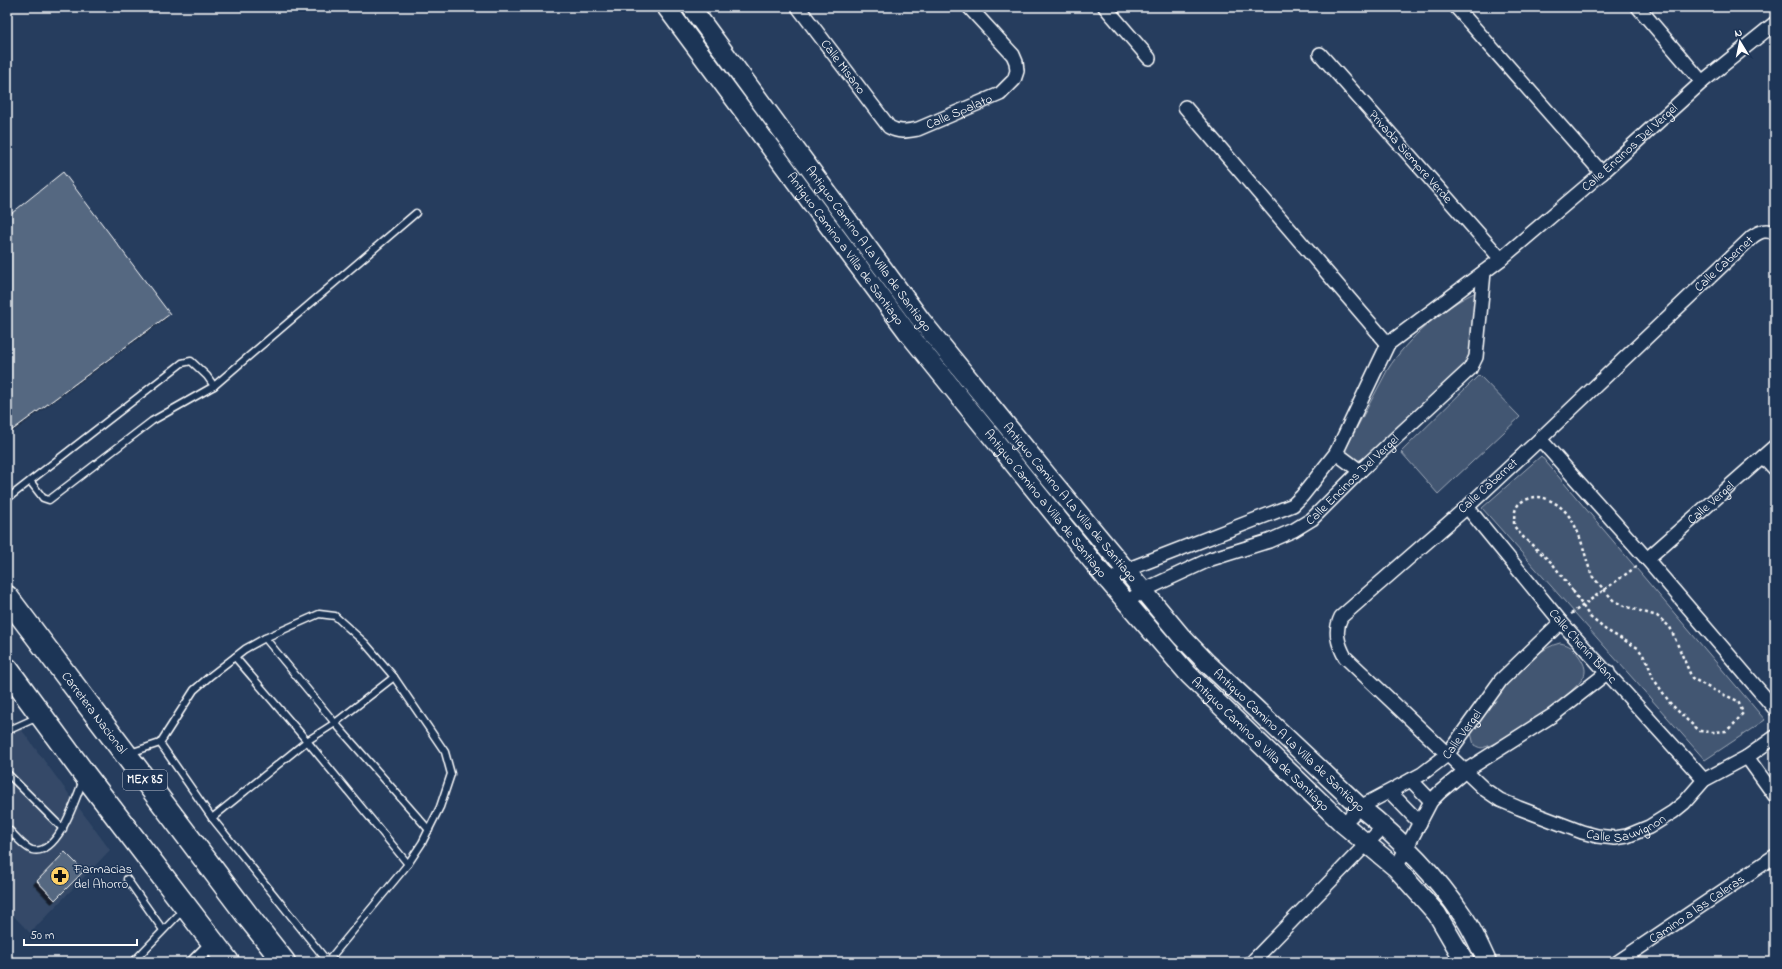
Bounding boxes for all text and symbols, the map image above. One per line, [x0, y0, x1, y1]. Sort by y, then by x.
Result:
north arrow [1720, 22, 1760, 62]
text: N [1733, 25, 1743, 42]
street label: Calle Misano [816, 35, 871, 98]
street label: Calle Spalato [923, 89, 995, 134]
street label: Calle Encinos Del Vergel [1577, 99, 1682, 196]
street label: Privada Siempre Verde [1364, 106, 1457, 208]
street label: Antiguo Camino A La Villa de Santiago [801, 162, 937, 336]
street label: Antiguo Camino a Villa de Santiago [782, 168, 909, 329]
street label: Calle Cabernet [1690, 231, 1758, 297]
street label: Antiguo Camino A La Villa de Santiago [998, 418, 1142, 586]
street label: Antiguo Camino a Villa de Santiago [980, 425, 1112, 582]
street label: Calle Encinos Del Vergel [1302, 430, 1403, 530]
street label: Calle Cabernet [1454, 453, 1523, 518]
street label: Calle Vergel [1683, 477, 1739, 529]
street label: Calle Chenin Blanc [1544, 604, 1622, 688]
street label: Antiguo Camino A La Villa de Santiago [1209, 664, 1369, 817]
street label: Carretera Nacional [57, 668, 132, 758]
street label: Antiguo Camino a Villa de Santiago [1187, 673, 1334, 816]
street label: Calle Vergel [1437, 706, 1486, 763]
road number: MEX 85 [123, 770, 167, 790]
street label: Calle Sauvignon [1584, 809, 1670, 848]
place label: Farmacias del Ahorro [73, 860, 133, 894]
pharmacy icon: Farmacias del Ahorro [49, 865, 71, 887]
street label: Camino a las Caleras [1645, 869, 1749, 948]
scale bar [24, 921, 137, 947]
text: 50 m [30, 927, 54, 945]

